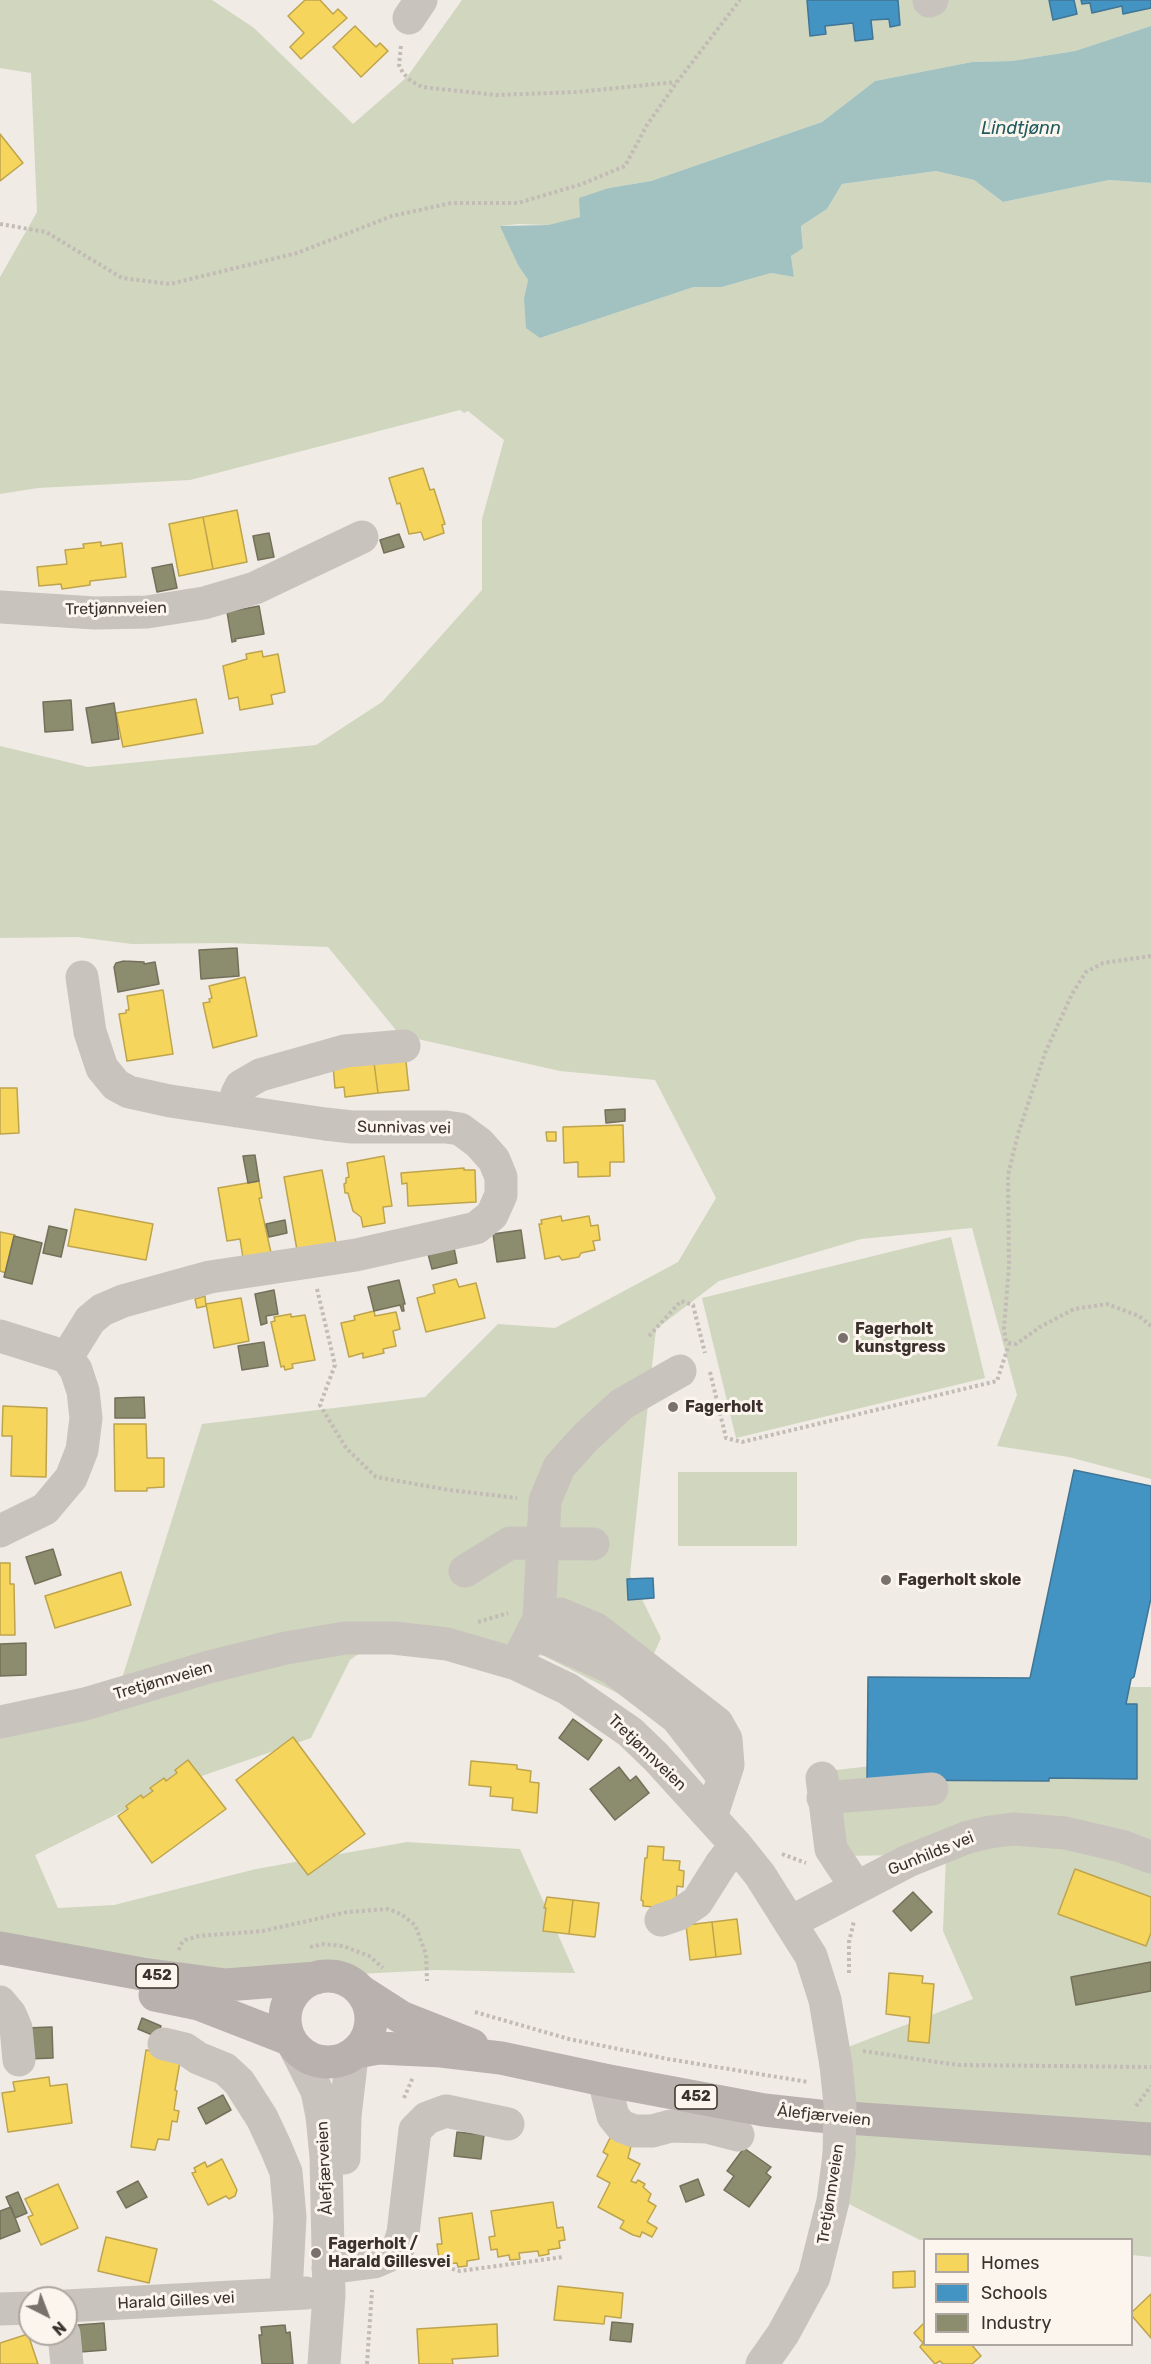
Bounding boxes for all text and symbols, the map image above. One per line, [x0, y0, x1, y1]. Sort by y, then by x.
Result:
water label: Lindtjønn [981, 118, 1061, 140]
street label: Tretjønnveien [65, 599, 167, 619]
street label: Sunnivas vei [357, 1118, 451, 1138]
place label: Fagerholt kunstgress [855, 1319, 946, 1357]
marker: Fagerholt kunstgress [836, 1331, 850, 1345]
place label: Fagerholt [685, 1397, 763, 1417]
marker: Fagerholt [666, 1400, 680, 1414]
place label: Fagerholt skole [898, 1570, 1021, 1590]
marker: Fagerholt skole [879, 1573, 893, 1587]
street label: Tretjønnveien [112, 1658, 214, 1704]
street label: Tretjønnveien [604, 1711, 690, 1795]
street label: Gunhilds vei [885, 1828, 977, 1880]
road number: 452 [136, 1964, 178, 1988]
road number: 452 [675, 2085, 717, 2109]
street label: Ålefjærveien [776, 2102, 872, 2130]
street label: Ålefjærveien [313, 2121, 337, 2215]
street label: Tretjønnveien [814, 2142, 848, 2246]
place label: Fagerholt / Harald Gillesvei [328, 2234, 451, 2272]
legend [923, 2238, 1133, 2346]
marker: Fagerholt / Harald Gillesvei [309, 2246, 323, 2260]
text: Homes [981, 2252, 1039, 2274]
text: Schools [981, 2282, 1047, 2304]
north arrow [18, 2286, 78, 2346]
street label: Harald Gilles vei [117, 2288, 235, 2314]
text: Industry [981, 2312, 1051, 2334]
text: N [48, 2317, 70, 2339]

